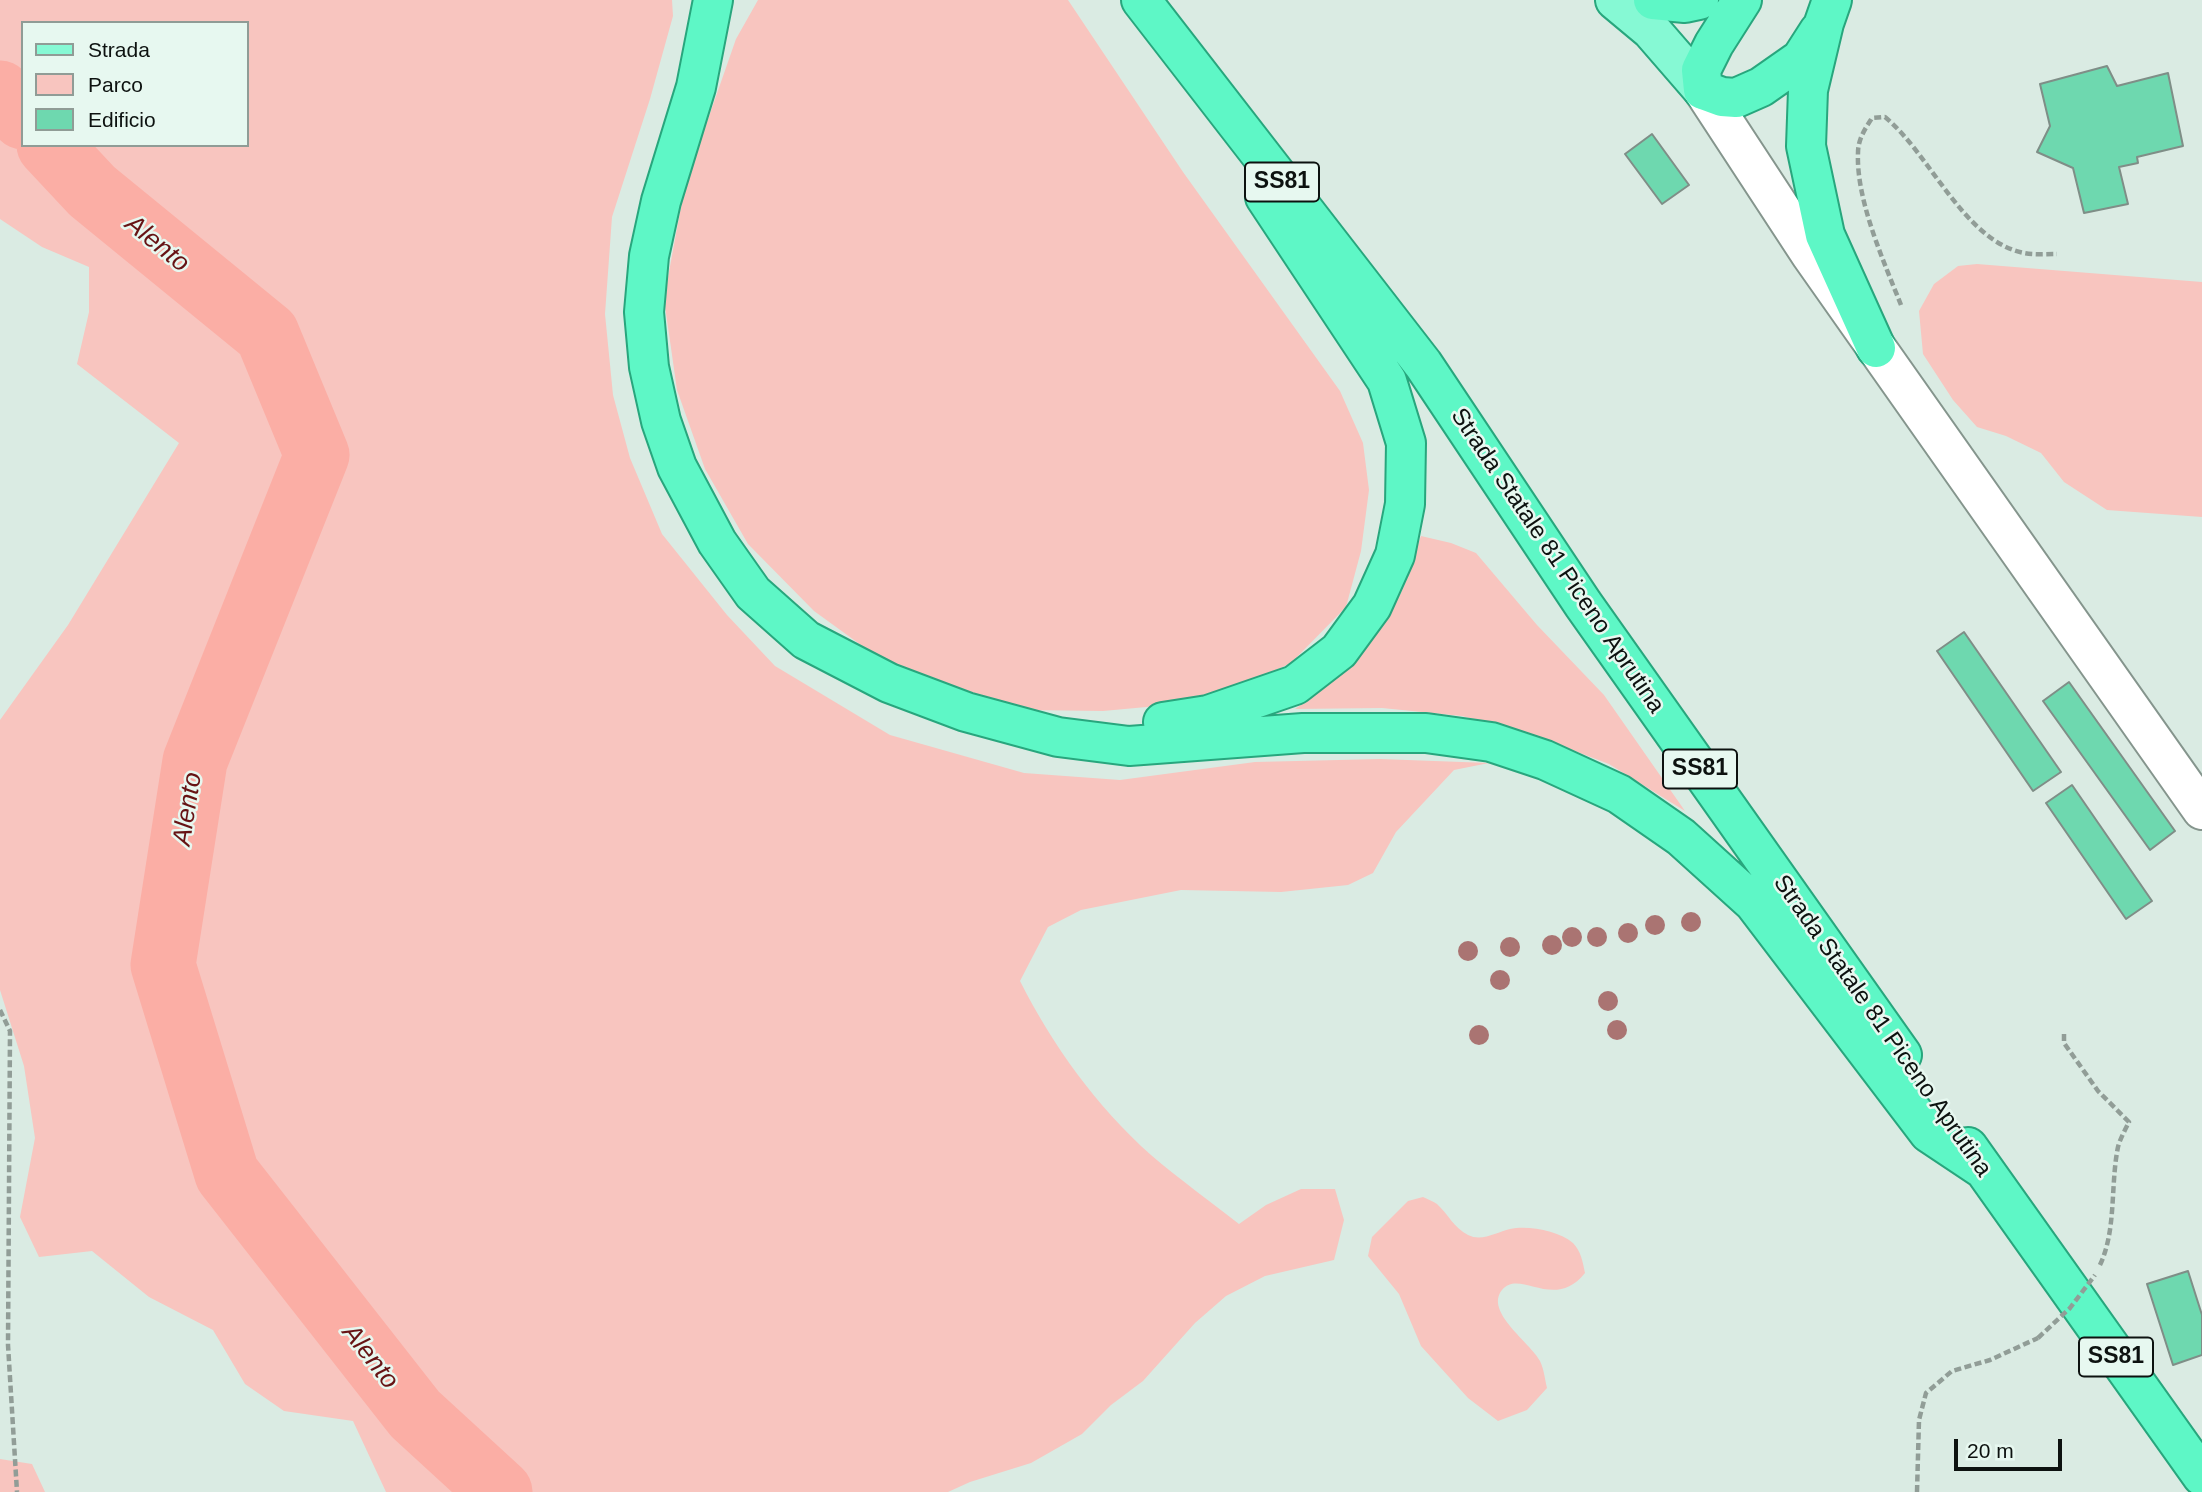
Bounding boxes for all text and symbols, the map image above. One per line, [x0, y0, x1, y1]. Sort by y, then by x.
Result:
legend [21, 21, 248, 147]
text: Strada [88, 38, 150, 61]
text: Parco [88, 73, 143, 96]
text: Edificio [88, 108, 156, 131]
road number: SS81 [1245, 162, 1319, 202]
water label: Alento [119, 209, 195, 279]
street label: Strada Statale 81 Piceno Aprutina [1444, 403, 1670, 719]
road number: SS81 [1663, 750, 1737, 789]
water label: Alento [167, 770, 209, 848]
street label: Strada Statale 81 Piceno Aprutina [1767, 870, 1997, 1182]
water label: Alento [335, 1318, 405, 1396]
road number: SS81 [2079, 1338, 2153, 1376]
scale bar [1957, 1426, 2066, 1470]
text: 20 m [1967, 1439, 2014, 1462]

